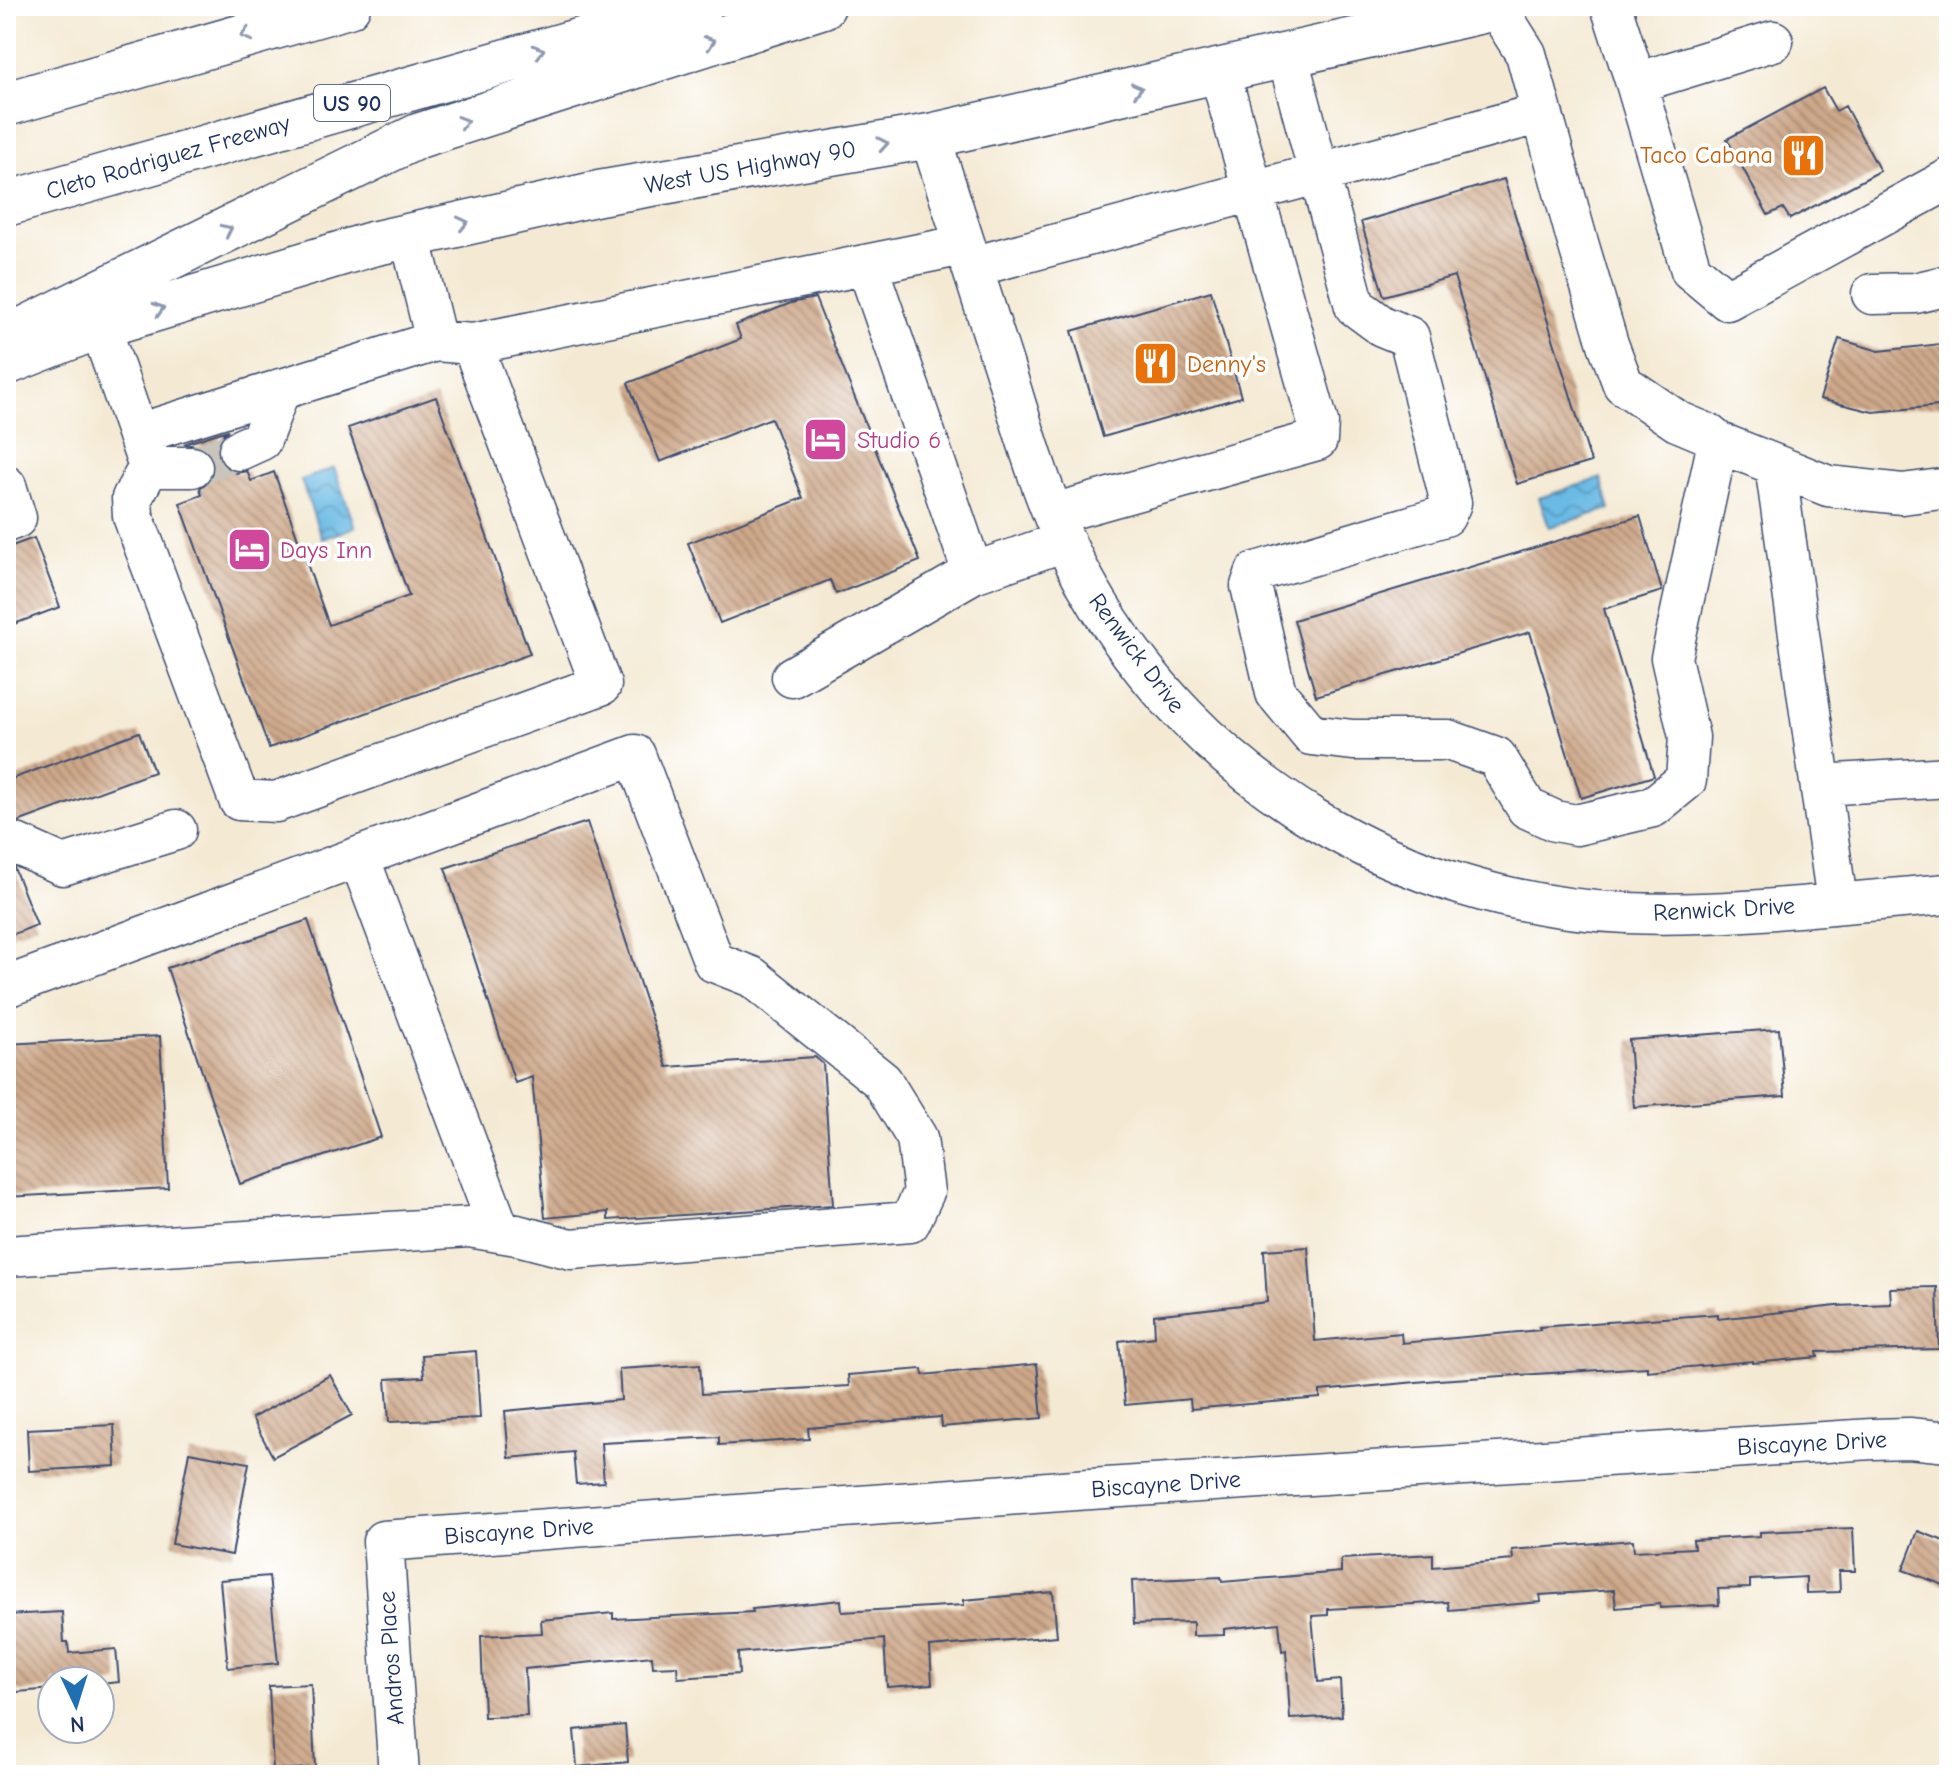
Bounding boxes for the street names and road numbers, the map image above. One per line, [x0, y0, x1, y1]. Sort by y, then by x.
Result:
road number: US 90 [314, 85, 390, 121]
street label: Cleto Rodriguez Freeway [43, 109, 294, 205]
street label: West US Highway 90 [642, 135, 858, 199]
street label: Renwick Drive [1083, 588, 1191, 718]
street label: Renwick Drive [1652, 891, 1796, 927]
street label: Biscayne Drive [1736, 1425, 1888, 1461]
street label: Biscayne Drive [1090, 1465, 1242, 1503]
street label: Biscayne Drive [443, 1512, 595, 1550]
street label: Andros Place [372, 1590, 410, 1726]

